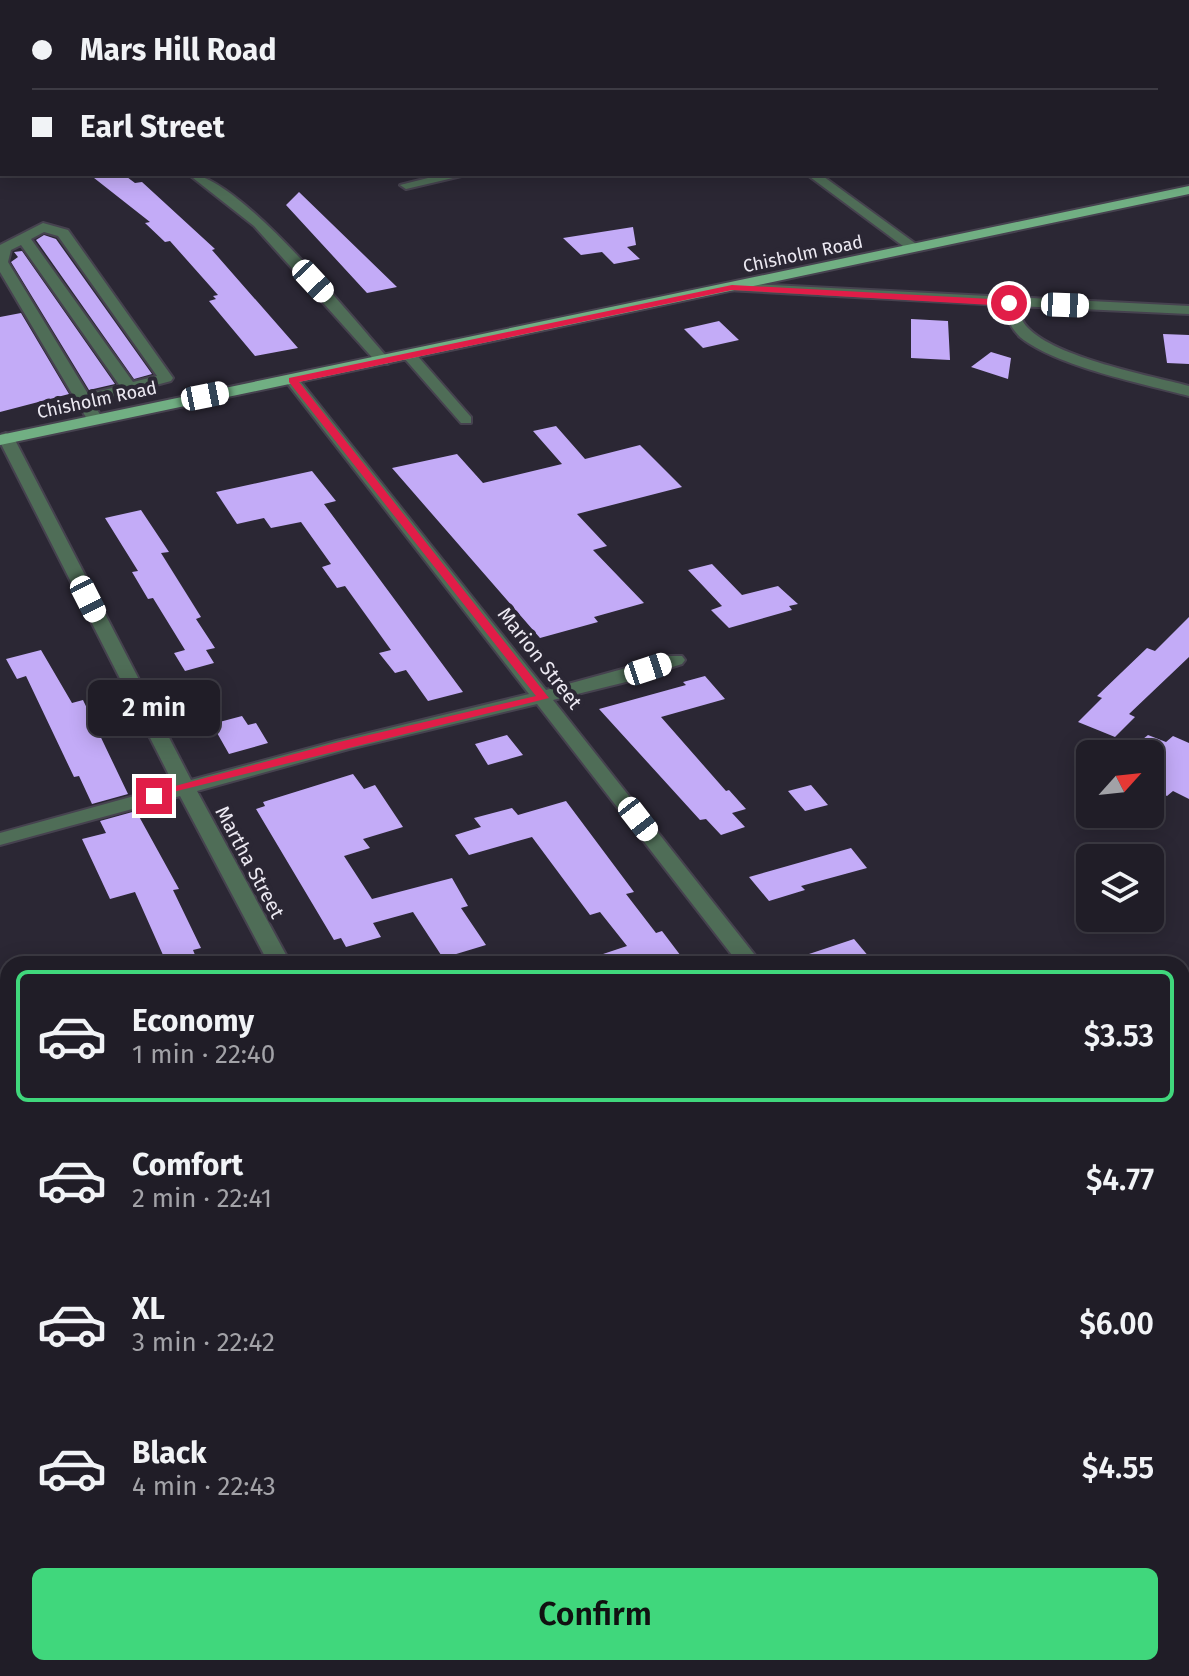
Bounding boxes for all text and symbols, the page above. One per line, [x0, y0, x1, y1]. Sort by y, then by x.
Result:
text: Mars Hill Road [80, 32, 276, 68]
text: Earl Street [80, 109, 225, 145]
street label: Chisholm Road [741, 231, 865, 277]
car [288, 255, 338, 307]
route start [991, 285, 1027, 321]
car [1041, 292, 1089, 318]
street label: Chisholm Road [35, 377, 159, 423]
car [179, 380, 231, 412]
car [66, 572, 110, 626]
street label: Marion Street [493, 602, 588, 714]
car [621, 650, 675, 688]
callout: 2 min [88, 680, 220, 736]
text: 2 min [122, 692, 186, 723]
north arrow [1076, 740, 1164, 828]
map controls [1076, 740, 1164, 932]
route end [136, 778, 172, 814]
car [614, 793, 662, 845]
street label: Martha Street [210, 802, 290, 923]
button: layers [1076, 844, 1164, 932]
icon: car [36, 1000, 108, 1072]
text: Economy [132, 1003, 254, 1039]
text: $3.53 [1084, 1018, 1154, 1054]
text: 1 min · 22:40 [132, 1039, 275, 1070]
icon: car [36, 1144, 108, 1216]
text: Comfort [132, 1147, 243, 1183]
text: $4.77 [1086, 1162, 1154, 1198]
text: 2 min · 22:41 [132, 1183, 272, 1214]
icon: car [36, 1288, 108, 1360]
text: XL [132, 1291, 165, 1327]
text: $6.00 [1079, 1306, 1154, 1342]
text: 3 min · 22:42 [132, 1327, 275, 1358]
icon: car [36, 1432, 108, 1504]
text: Black [132, 1435, 207, 1471]
text: $4.55 [1082, 1450, 1154, 1486]
text: 4 min · 22:43 [132, 1471, 276, 1502]
button: Confirm [32, 1568, 1158, 1660]

